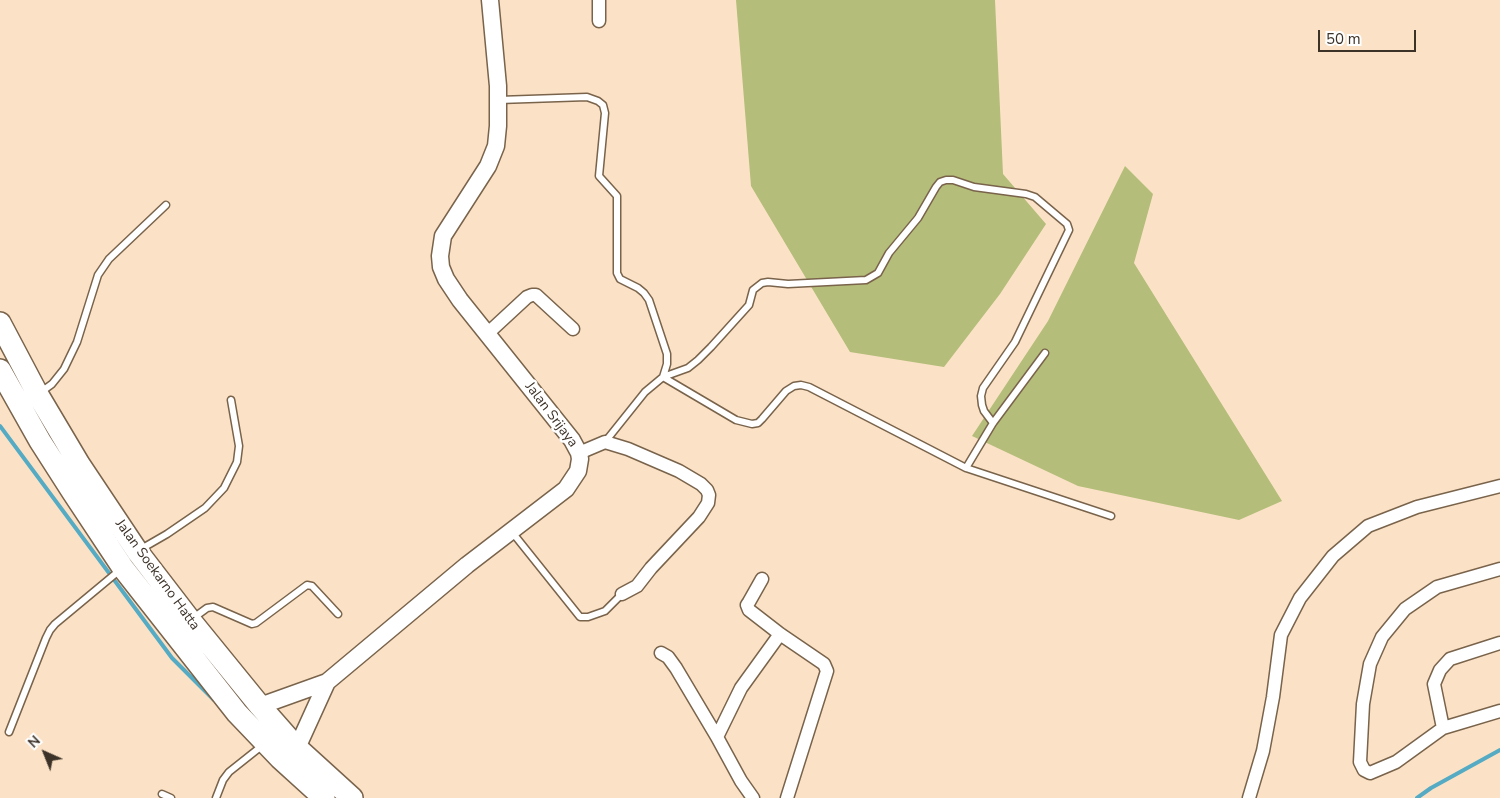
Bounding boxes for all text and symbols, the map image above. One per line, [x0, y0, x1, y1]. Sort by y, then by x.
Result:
scale bar [1320, 20, 1418, 52]
text: 50 m [1326, 29, 1361, 49]
street label: Jalan Srijaya [521, 379, 581, 451]
street label: Jalan Soekarno Hatta [111, 516, 203, 634]
north arrow [20, 728, 70, 778]
text: N [24, 731, 45, 752]

